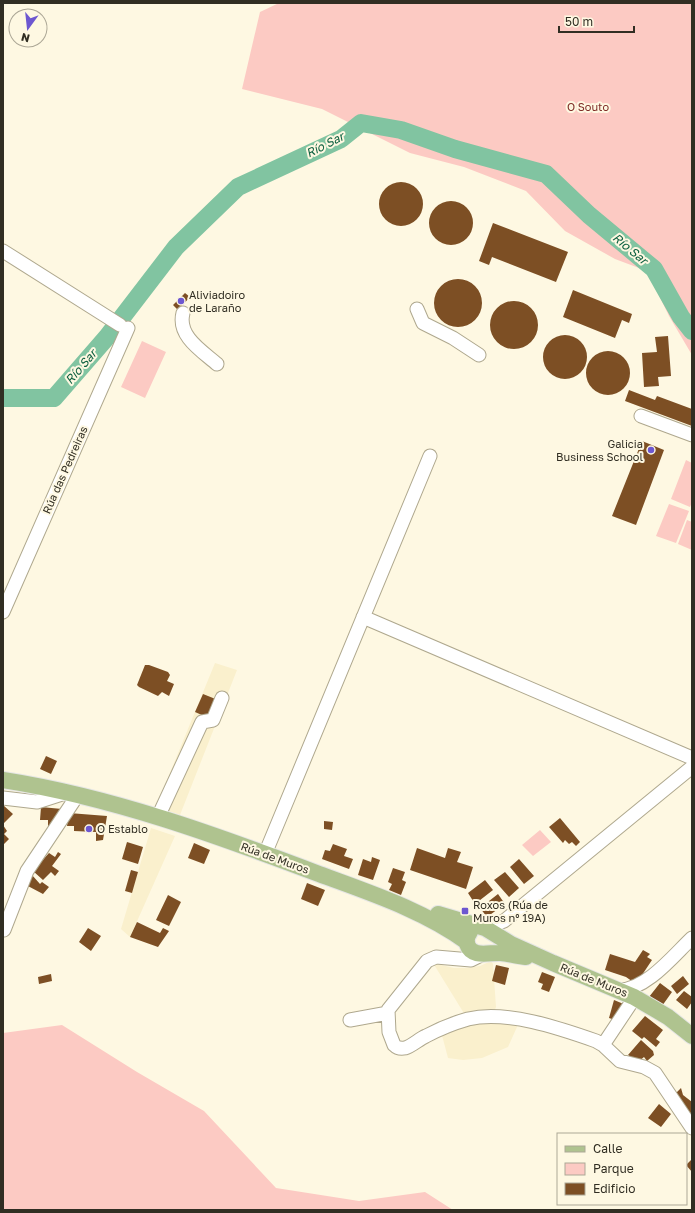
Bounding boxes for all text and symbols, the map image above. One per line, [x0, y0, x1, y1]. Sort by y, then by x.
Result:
north arrow [8, 8, 48, 48]
scale bar [559, 8, 634, 34]
text: 50 m [565, 14, 593, 29]
text: N [20, 31, 31, 46]
park label: O Souto [567, 100, 609, 113]
water label: Río Sar [303, 128, 348, 160]
water label: Río Sar [610, 230, 653, 269]
place label: Aliviadoiro de Laraño [189, 288, 245, 314]
marker: Aliviadoiro de Laraño [176, 296, 186, 306]
water label: Río Sar [62, 345, 101, 387]
street label: Rúa das Pedreiras [39, 424, 90, 516]
place label: Galicia Business School [556, 437, 643, 463]
marker: Galicia Business School [646, 445, 656, 455]
place label: O Establo [97, 822, 148, 835]
marker: O Establo [84, 824, 94, 834]
street label: Rúa de Muros [239, 839, 311, 876]
place label: Roxos (Rúa de Muros n° 19A) [473, 898, 548, 924]
marker: Roxos (Rúa de Muros n° 19A) [460, 906, 470, 916]
street label: Rúa de Muros [559, 960, 630, 999]
legend [557, 1133, 687, 1205]
text: Calle [593, 1141, 623, 1156]
text: Parque [593, 1161, 634, 1176]
text: Edificio [593, 1181, 635, 1196]

